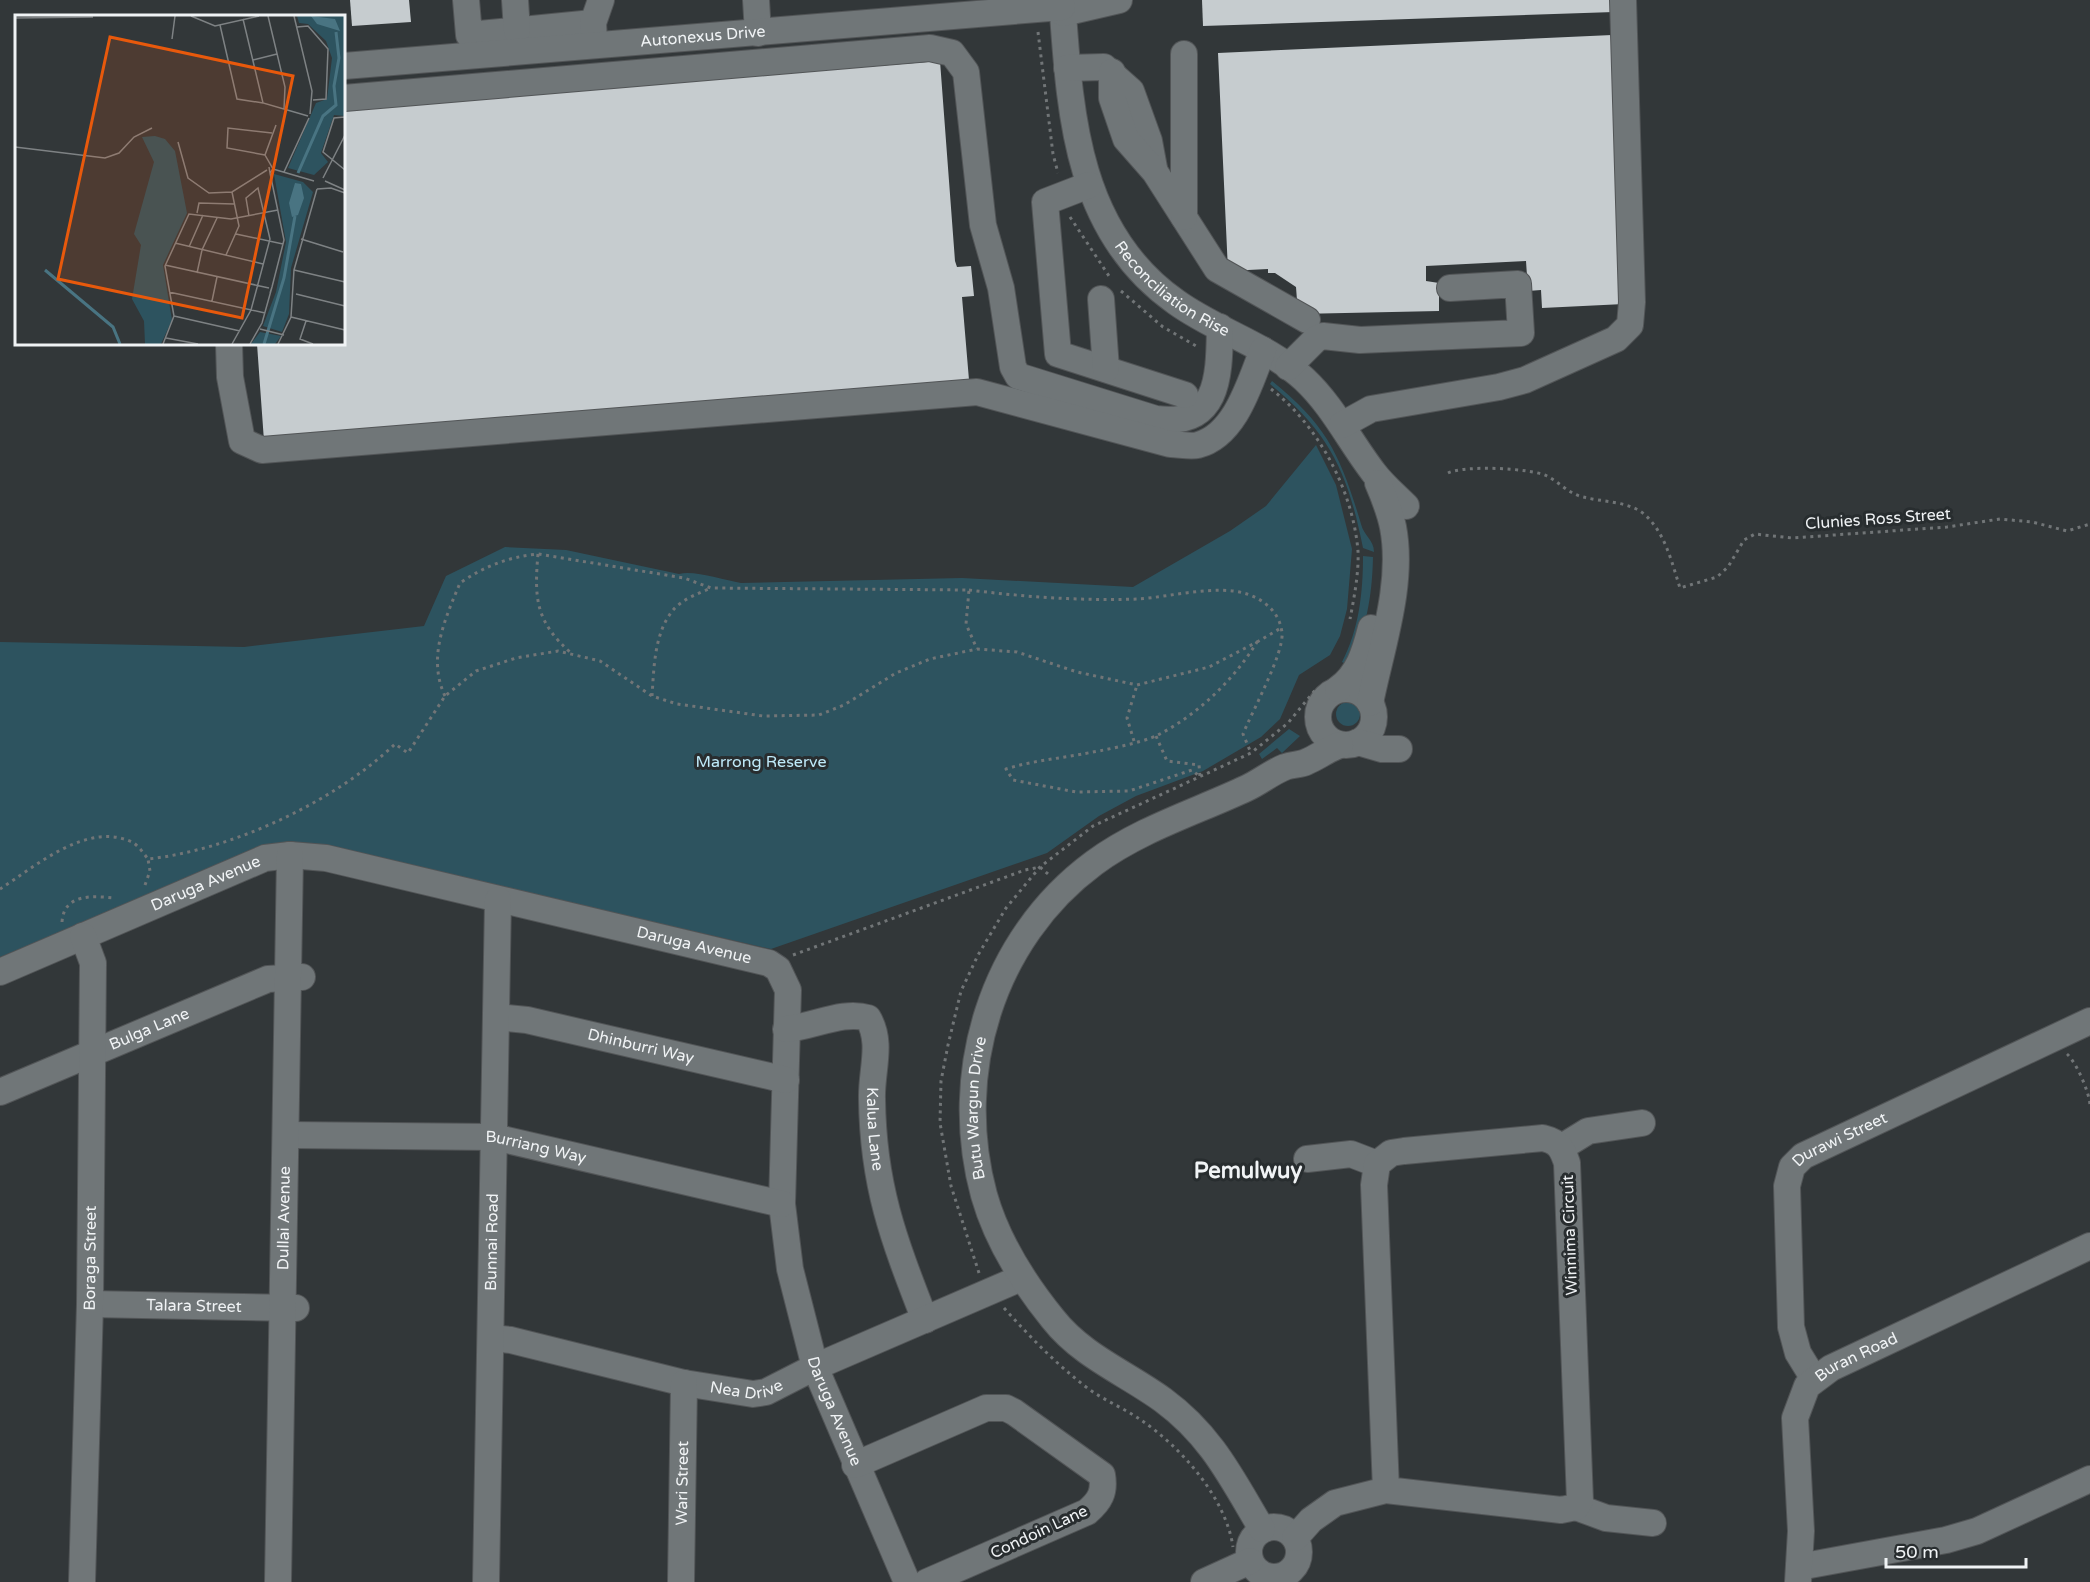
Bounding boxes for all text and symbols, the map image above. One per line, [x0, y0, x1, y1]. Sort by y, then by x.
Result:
inset map [15, 15, 345, 345]
street label: Autonexus Drive [639, 21, 766, 52]
street label: Reconciliation Rise [1110, 237, 1233, 341]
street label: Clunies Ross Street [1805, 504, 1951, 534]
park label: Marrong Reserve [696, 752, 826, 772]
street label: Daruga Avenue [148, 851, 264, 916]
street label: Daruga Avenue [635, 922, 753, 968]
street label: Bulga Lane [106, 1003, 192, 1055]
street label: Dhinburri Way [586, 1024, 696, 1068]
street label: Butu Wargun Drive [963, 1034, 991, 1182]
street label: Kalua Lane [862, 1087, 888, 1172]
street label: Durawi Street [1788, 1108, 1890, 1171]
street label: Burriang Way [485, 1127, 589, 1168]
district label: Pemulwuy [1194, 1158, 1302, 1184]
street label: Dullai Avenue [273, 1166, 295, 1270]
street label: Winnima Circuit [1558, 1174, 1582, 1296]
street label: Bunnai Road [481, 1193, 503, 1291]
street label: Boraga Street [80, 1206, 101, 1311]
street label: Talara Street [146, 1295, 242, 1317]
street label: Buran Road [1811, 1328, 1901, 1386]
street label: Daruga Avenue [803, 1354, 866, 1469]
street label: Nea Drive [709, 1375, 786, 1404]
street label: Wari Street [672, 1441, 693, 1525]
street label: Condoin Lane [987, 1501, 1091, 1563]
scale bar [1886, 1531, 2026, 1569]
text: 50 m [1895, 1541, 1939, 1563]

